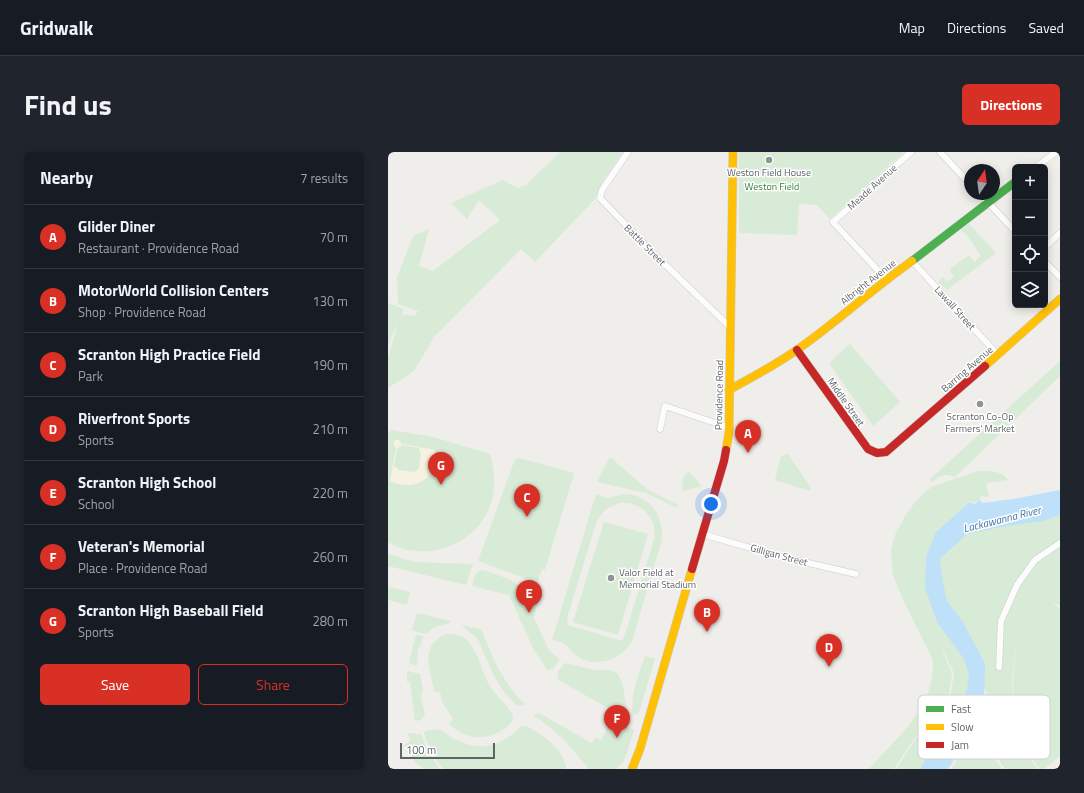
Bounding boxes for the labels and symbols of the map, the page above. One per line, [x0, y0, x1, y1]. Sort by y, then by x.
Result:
marker: Weston Field House [764, 155, 774, 165]
street label: Meade Avenue [844, 161, 900, 213]
north arrow [964, 164, 1000, 200]
place label: Weston Field House [727, 165, 811, 180]
park label: Weston Field [745, 179, 799, 194]
street label: Battle Street [621, 221, 670, 270]
street label: Albright Avenue [837, 256, 899, 308]
street label: Lawall Street [931, 283, 979, 334]
street label: Barring Avenue [938, 342, 996, 396]
street label: Providence Road [711, 360, 727, 430]
street label: Middle Street [824, 375, 869, 430]
marker: Scranton Co-Op Farmers' Market [975, 399, 985, 409]
place label: Scranton Co-Op Farmers' Market [945, 409, 1015, 436]
pin: A [735, 420, 761, 453]
pin: G [428, 452, 454, 485]
pin: C [514, 484, 540, 517]
your location [701, 494, 721, 514]
water label: Lackawanna River [962, 501, 1044, 536]
street label: Gilligan Street [749, 540, 810, 570]
place label: Valor Field at Memorial Stadium [619, 565, 696, 592]
marker: Valor Field at Memorial Stadium [606, 573, 616, 583]
pin: E [516, 580, 542, 613]
pin: B [694, 599, 720, 632]
pin: D [816, 634, 842, 667]
legend [918, 695, 1050, 759]
text: Fast [951, 701, 971, 717]
pin: F [604, 705, 630, 738]
text: Slow [951, 719, 974, 735]
text: Jam [951, 737, 969, 753]
scale bar [400, 741, 495, 760]

